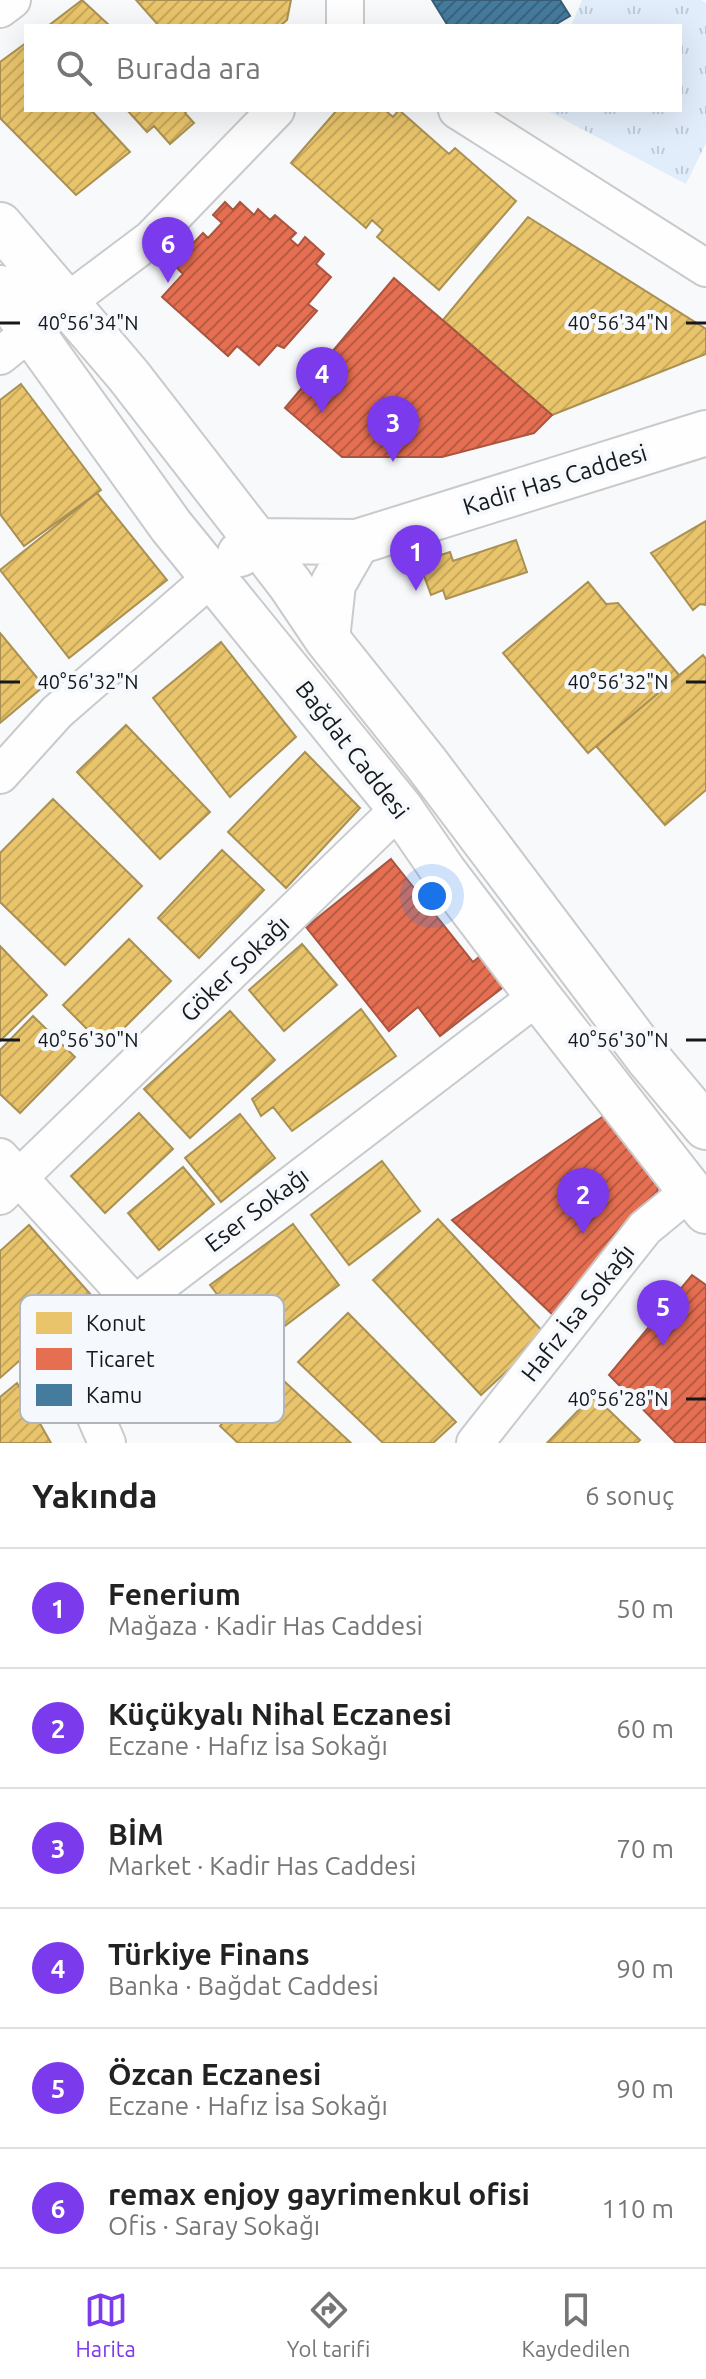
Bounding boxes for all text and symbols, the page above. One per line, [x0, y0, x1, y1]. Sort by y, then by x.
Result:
search box [24, 24, 682, 112]
icon: search [52, 46, 96, 90]
text: Burada ara [116, 51, 261, 85]
pin: 6 [142, 217, 194, 283]
text: 40°56'34"N [37, 311, 139, 334]
text: 40°56'34"N [567, 311, 669, 334]
pin: 4 [296, 347, 348, 413]
pin: 3 [367, 396, 419, 462]
street label: Kadir Has Caddesi [460, 439, 650, 520]
pin: 1 [390, 525, 442, 591]
text: 40°56'32"N [37, 670, 139, 693]
text: 40°56'32"N [567, 670, 669, 693]
street label: Bağdat Caddesi [290, 675, 415, 824]
your location [412, 876, 452, 916]
street label: Göker Sokağı [175, 910, 294, 1027]
text: 40°56'30"N [37, 1028, 139, 1051]
text: 40°56'30"N [567, 1028, 669, 1051]
street label: Eser Sokağı [200, 1162, 314, 1257]
pin: 2 [557, 1168, 609, 1234]
street label: Hafız İsa Sokağı [516, 1239, 640, 1387]
pin: 5 [637, 1280, 689, 1346]
legend [20, 1295, 284, 1423]
text: Konut [86, 1310, 146, 1335]
text: Ticaret [86, 1346, 155, 1371]
text: Kamu [86, 1382, 142, 1407]
text: 40°56'28"N [567, 1387, 669, 1410]
text: Yakında [32, 1476, 157, 1514]
text: 6 sonuç [585, 1481, 674, 1510]
text: Fenerium [108, 1577, 241, 1611]
text: 1 [51, 1594, 65, 1623]
text: 50 m [616, 1594, 674, 1623]
text: Mağaza · Kadir Has Caddesi [108, 1611, 423, 1640]
text: Küçükyalı Nihal Eczanesi [108, 1697, 452, 1731]
text: 2 [51, 1714, 65, 1743]
text: 60 m [616, 1714, 674, 1743]
text: Eczane · Hafız İsa Sokağı [108, 1731, 388, 1760]
text: BİM [108, 1817, 164, 1851]
text: 3 [51, 1834, 65, 1863]
text: 70 m [616, 1834, 674, 1863]
text: Market · Kadir Has Caddesi [108, 1851, 416, 1880]
text: Türkiye Finans [108, 1937, 310, 1971]
text: 4 [51, 1954, 65, 1983]
text: 90 m [616, 1954, 674, 1983]
text: Banka · Bağdat Caddesi [108, 1971, 379, 2000]
text: Özcan Eczanesi [108, 2057, 321, 2091]
text: 5 [51, 2074, 65, 2103]
text: 90 m [616, 2074, 674, 2103]
text: Eczane · Hafız İsa Sokağı [108, 2091, 388, 2120]
text: remax enjoy gayrimenkul ofisi [108, 2177, 530, 2211]
text: 6 [51, 2194, 65, 2223]
text: 110 m [602, 2194, 674, 2223]
text: Ofis · Saray Sokağı [108, 2211, 320, 2240]
tab: Harita [76, 2288, 136, 2361]
tab: Yol tarifi [287, 2288, 370, 2361]
tab: Kaydedilen [522, 2288, 630, 2361]

